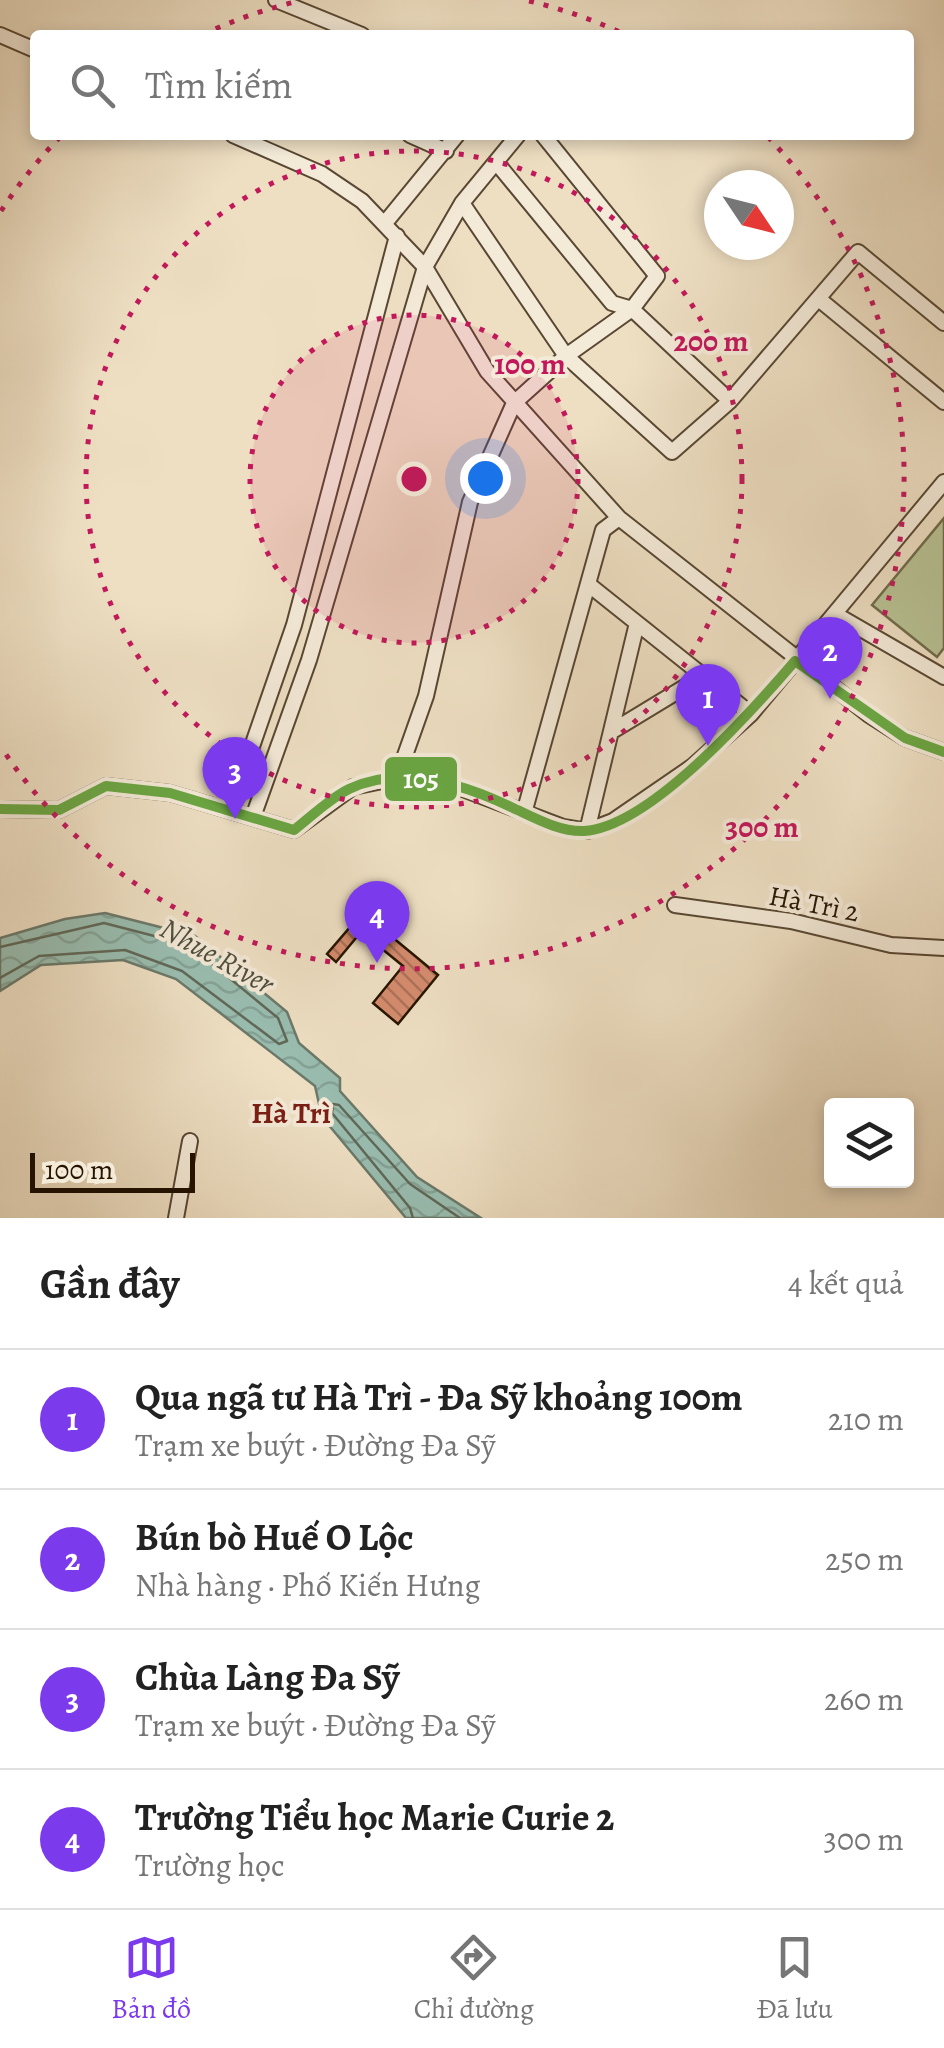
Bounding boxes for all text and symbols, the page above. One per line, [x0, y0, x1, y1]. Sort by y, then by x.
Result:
search box [30, 30, 914, 140]
icon: search [65, 58, 120, 113]
text: Tìm kiếm [145, 59, 293, 111]
north arrow [704, 170, 794, 260]
text: 200 m [673, 321, 749, 361]
text: 100 m [494, 344, 566, 384]
your location [460, 453, 511, 504]
centre of rings [396, 461, 432, 497]
pin: 2 [798, 616, 862, 699]
pin: 1 [676, 664, 740, 746]
pin: 3 [202, 736, 268, 819]
line badge: 105 [383, 755, 459, 803]
text: 105 [403, 760, 439, 798]
text: 300 m [725, 807, 799, 847]
street label: Hà Trì 2 [766, 877, 862, 931]
pin: 4 [344, 880, 410, 963]
water label: Nhue River [153, 908, 282, 1004]
district label: Hà Trì [251, 1093, 331, 1133]
map controls [824, 1098, 914, 1188]
button: layers [824, 1098, 914, 1188]
scale bar [30, 1148, 195, 1192]
text: 100 m [45, 1151, 113, 1189]
text: Gần đây [40, 1255, 180, 1312]
text: 4 kết quả [788, 1261, 904, 1305]
text: Qua ngã tư Hà Trì - Đa Sỹ khoảng 100m [135, 1371, 743, 1423]
text: 1 [67, 1397, 78, 1441]
text: 210 m [828, 1397, 904, 1441]
text: Trạm xe buýt · Đường Đa Sỹ [135, 1423, 496, 1467]
text: Bún bò Huế O Lộc [135, 1511, 414, 1563]
text: 2 [65, 1537, 80, 1581]
text: 250 m [825, 1537, 904, 1581]
text: Nhà hàng · Phố Kiến Hưng [135, 1563, 481, 1607]
text: Chùa Làng Đa Sỹ [135, 1651, 400, 1703]
text: 3 [66, 1677, 79, 1721]
text: 260 m [824, 1677, 904, 1721]
text: Trạm xe buýt · Đường Đa Sỹ [135, 1703, 496, 1747]
text: Trường Tiểu học Marie Curie 2 [135, 1791, 614, 1843]
text: 4 [65, 1817, 80, 1861]
text: 300 m [824, 1817, 904, 1861]
text: Trường học [135, 1843, 284, 1887]
tab: Bản đồ [111, 1930, 191, 2028]
tab: Chỉ đường [414, 1930, 534, 2028]
tab: Đã lưu [757, 1930, 833, 2028]

